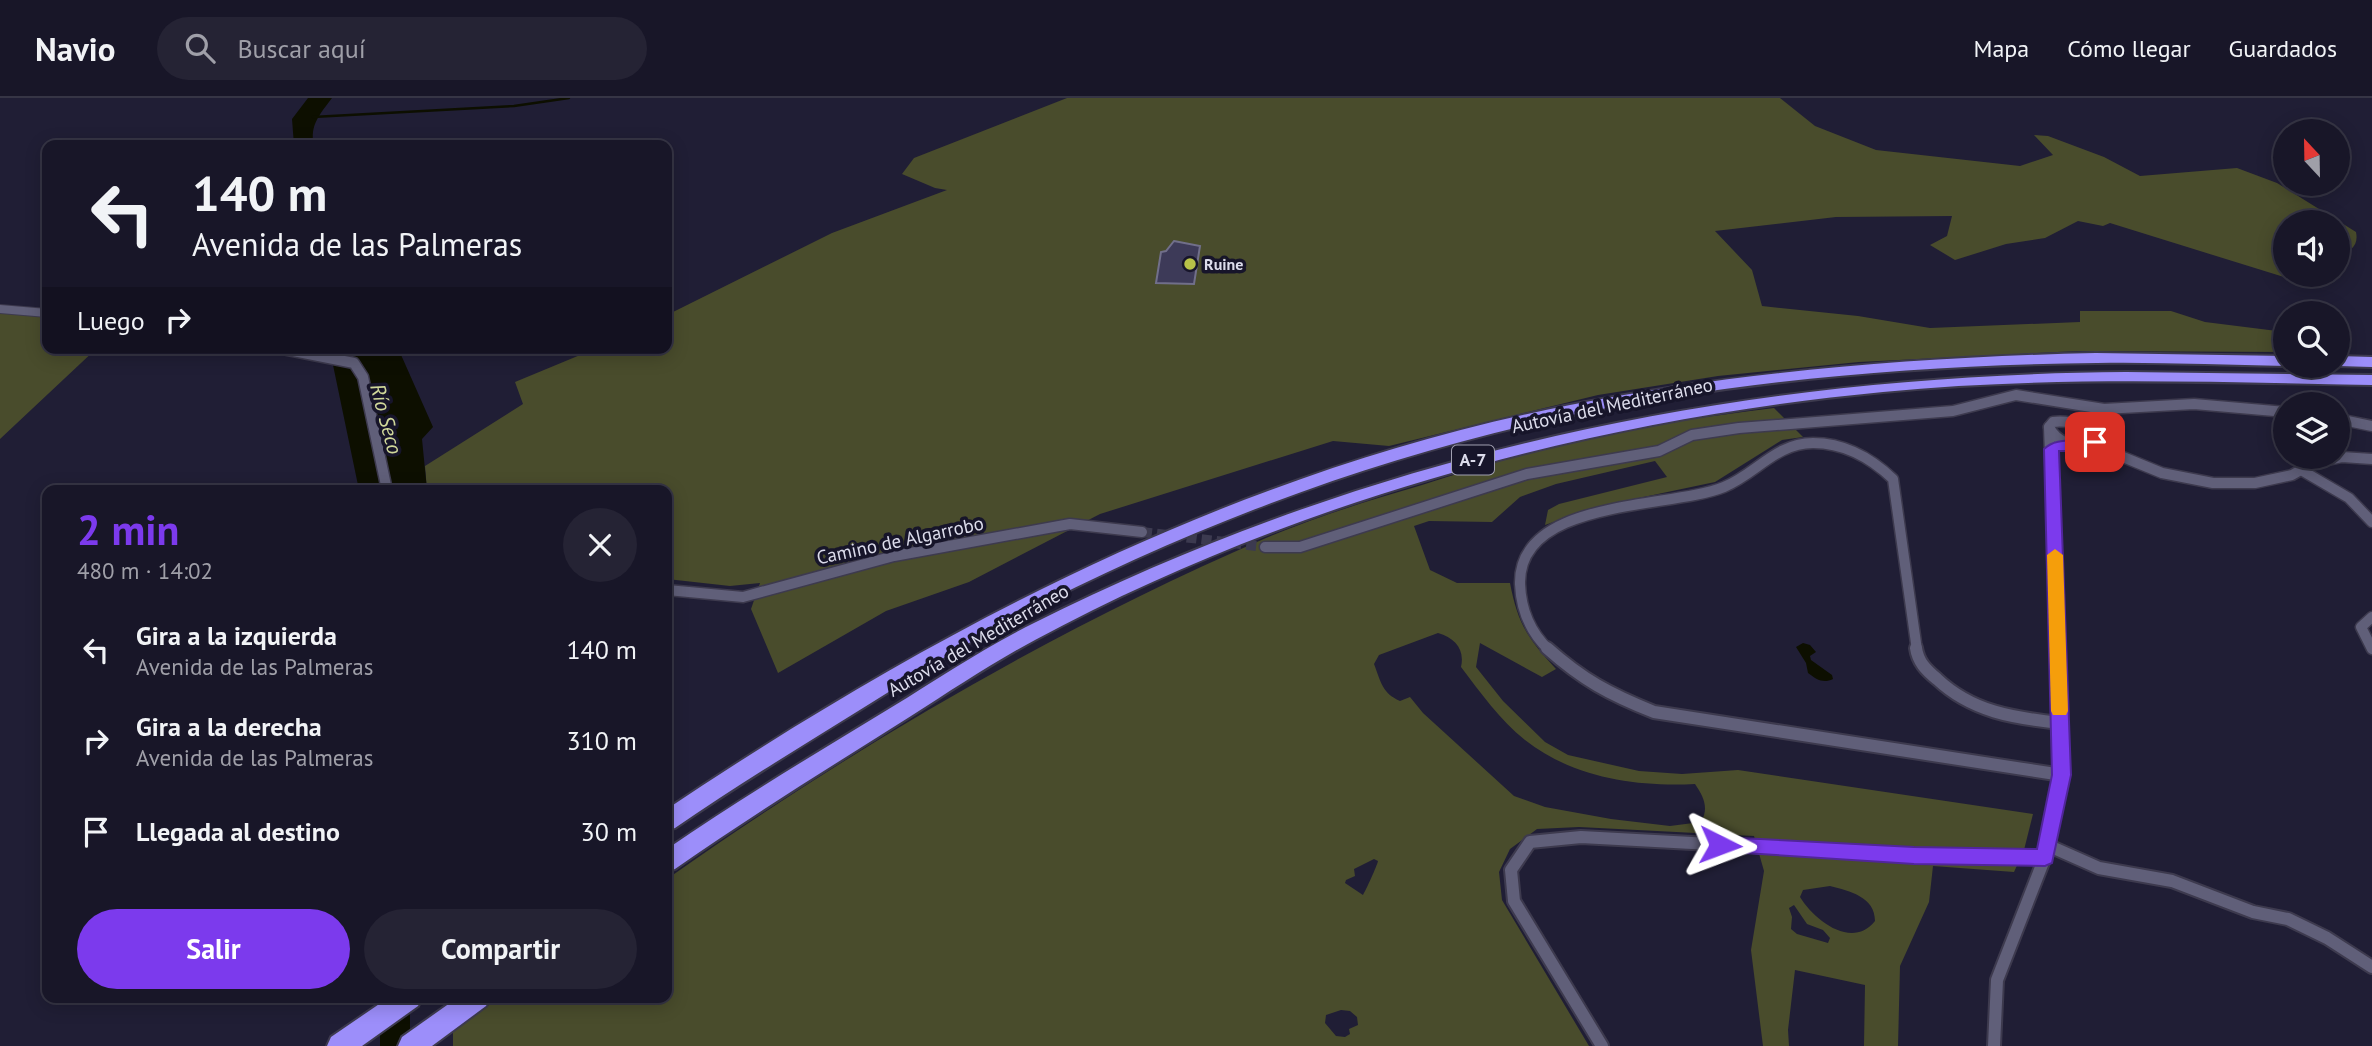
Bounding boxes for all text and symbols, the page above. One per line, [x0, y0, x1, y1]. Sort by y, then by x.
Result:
search box [157, 17, 647, 80]
text: Navio [35, 27, 115, 70]
icon: search [181, 29, 219, 67]
text: Buscar aquí [237, 32, 366, 65]
text: Mapa [1973, 33, 2029, 64]
text: Cómo llegar [2067, 33, 2191, 64]
text: Guardados [2229, 33, 2337, 64]
north arrow [2273, 119, 2350, 196]
map controls [2273, 119, 2350, 469]
text: 140 m [192, 161, 327, 225]
icon: left [77, 168, 168, 259]
button: sound [2273, 210, 2350, 287]
text: Avenida de las Palmeras [192, 223, 522, 265]
place label: Ruine [1204, 254, 1243, 274]
marker: Ruine [1182, 256, 1198, 272]
icon: right [159, 301, 197, 339]
button: search [2273, 301, 2350, 378]
text: Luego [77, 304, 145, 337]
street label: Autovía del Mediterráneo [1509, 372, 1715, 438]
water label: Río Seco [364, 381, 409, 457]
button: layers [2273, 392, 2350, 469]
pin [2065, 412, 2125, 472]
icon: arrive [2076, 423, 2114, 461]
road number: A-7 [1452, 446, 1494, 474]
text: 2 min [77, 502, 179, 557]
button: close [563, 508, 637, 582]
street label: Camino de Algarrobo [814, 511, 986, 569]
text: 480 m · 14:02 [77, 556, 213, 585]
street label: Autovía del Mediterráneo [883, 578, 1073, 702]
text: Gira a la izquierda [136, 619, 337, 652]
icon: left [77, 631, 115, 669]
text: 140 m [566, 633, 637, 666]
text: Avenida de las Palmeras [136, 652, 373, 681]
text: Gira a la derecha [136, 710, 322, 743]
icon: right [77, 722, 115, 760]
text: 310 m [566, 724, 637, 757]
text: Avenida de las Palmeras [136, 743, 373, 772]
position arrow [1683, 808, 1757, 882]
icon: arrive [77, 813, 115, 851]
text: Llegada al destino [136, 815, 340, 848]
text: 30 m [581, 815, 637, 848]
button: Salir [77, 909, 350, 989]
button: Compartir [364, 909, 637, 989]

